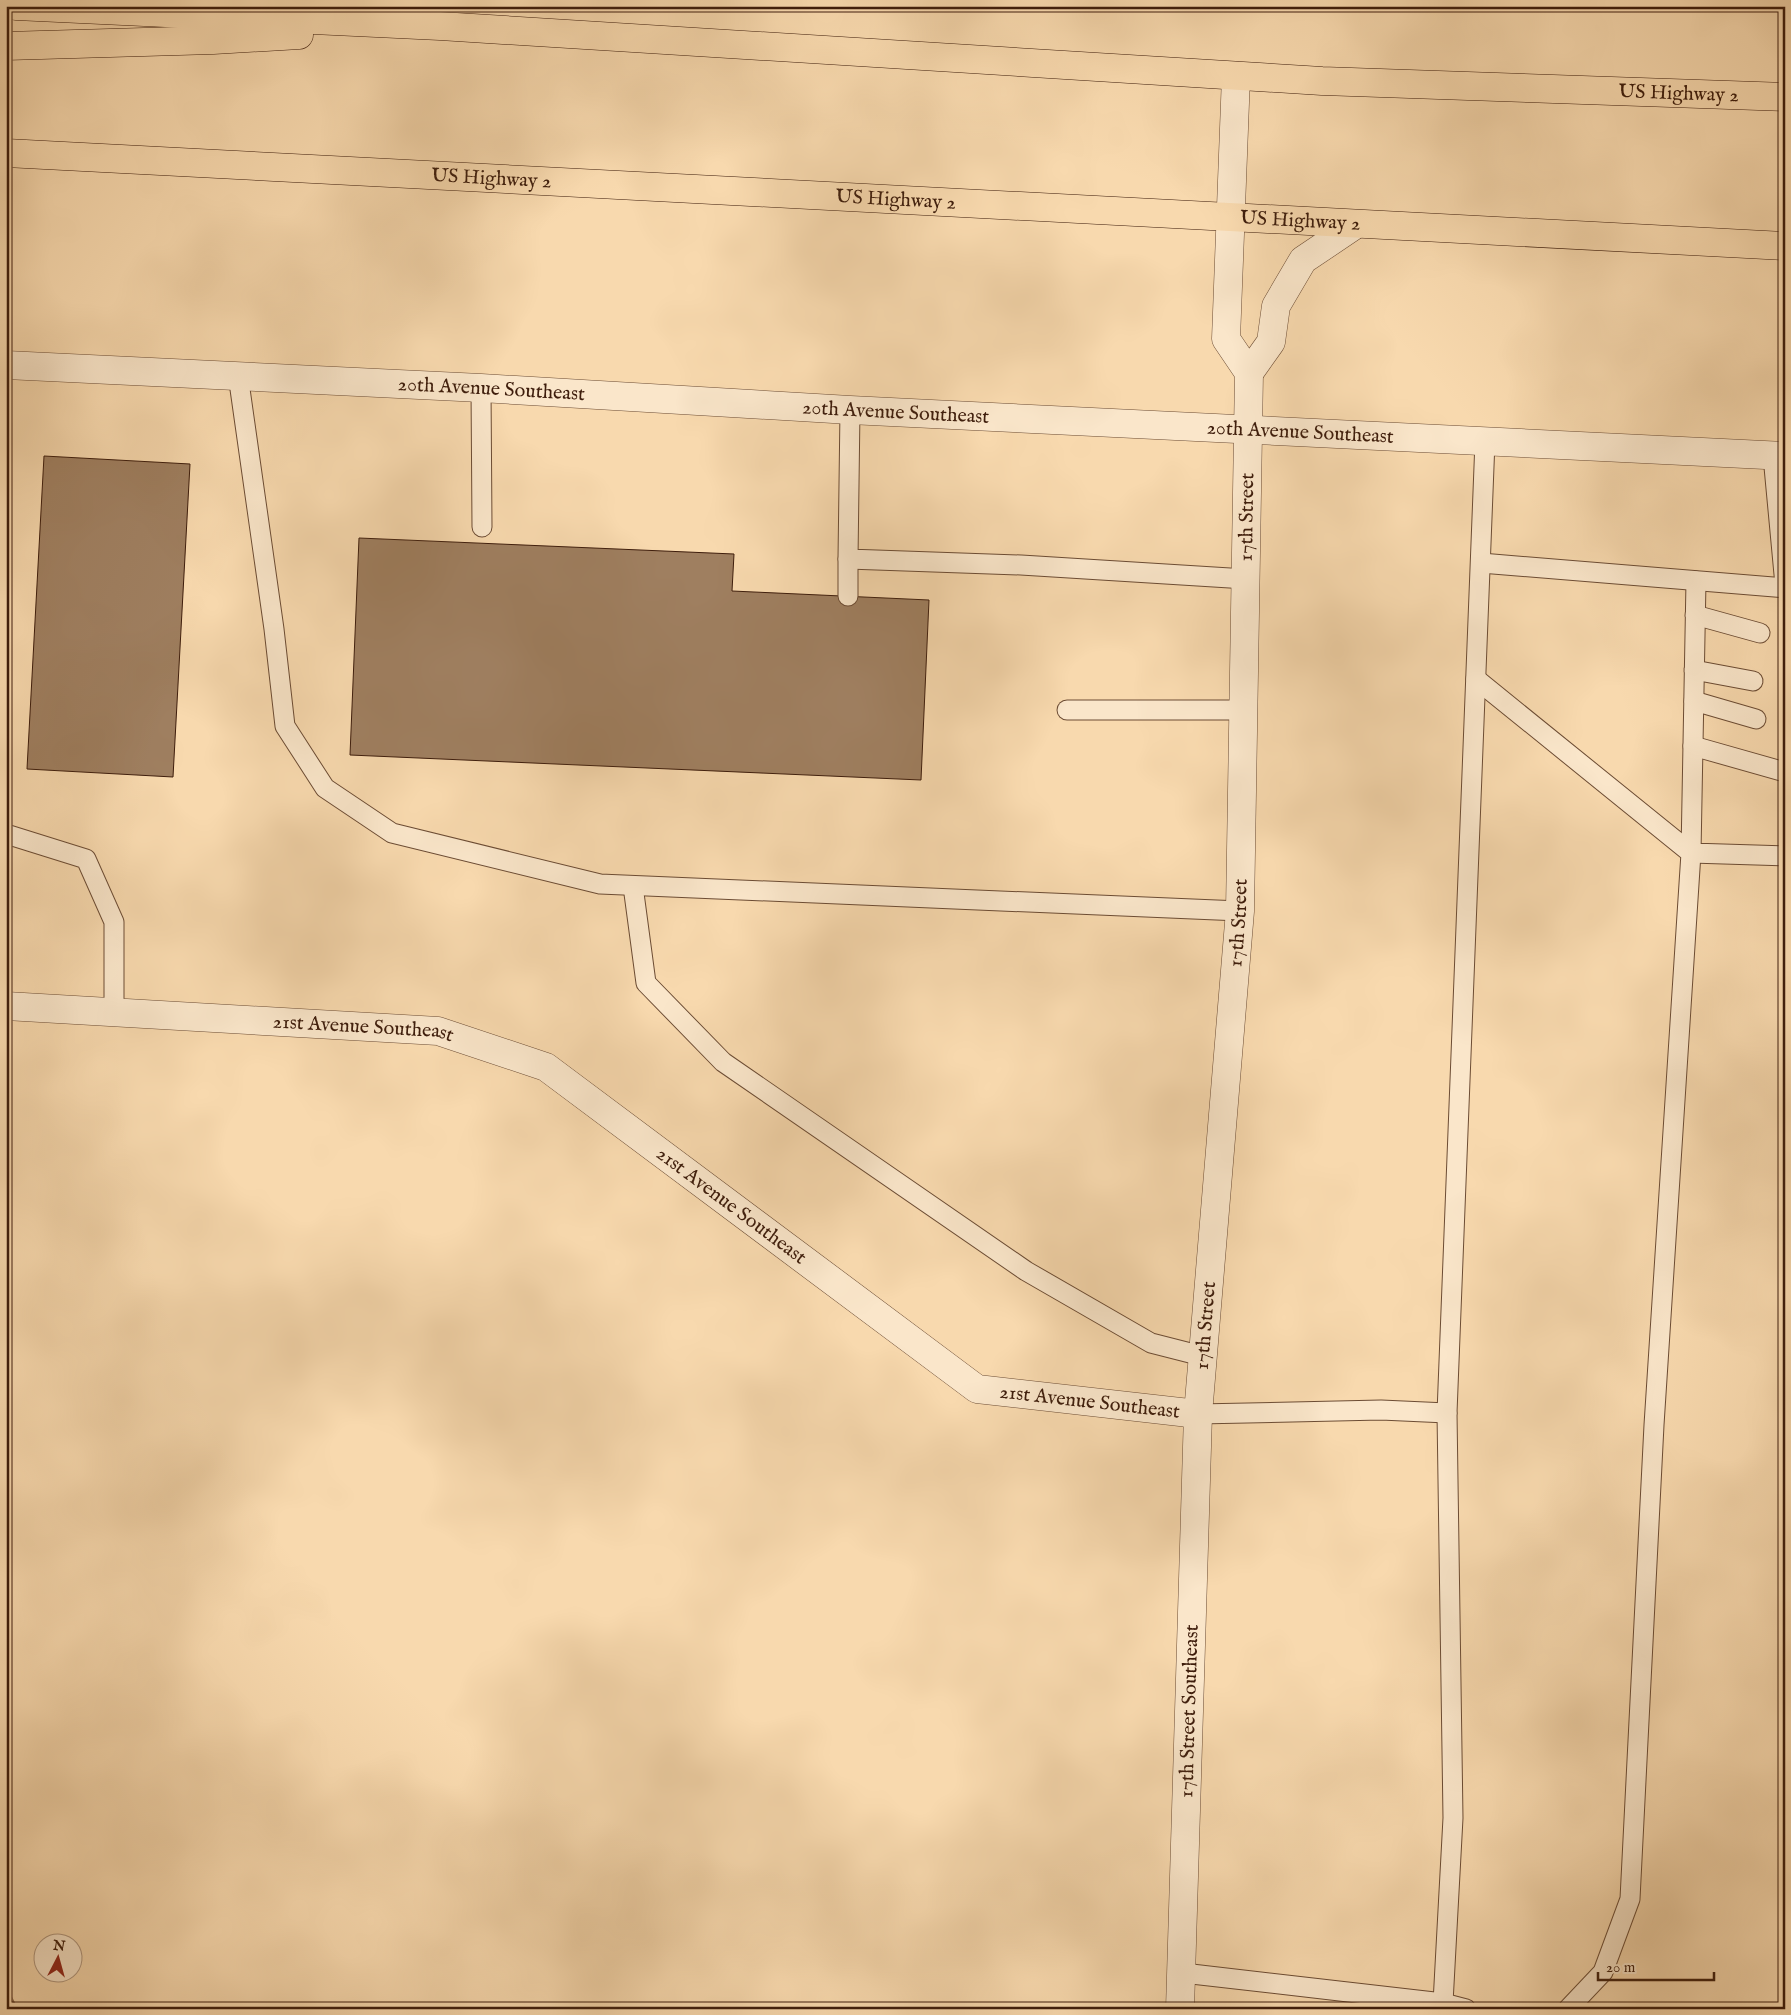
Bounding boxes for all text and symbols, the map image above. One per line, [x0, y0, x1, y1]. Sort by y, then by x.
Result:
street label: US Highway 2 [1618, 79, 1739, 108]
street label: US Highway 2 [431, 163, 552, 194]
street label: US Highway 2 [835, 184, 957, 215]
street label: US Highway 2 [1239, 205, 1361, 236]
street label: 20th Avenue Southeast [397, 371, 586, 407]
street label: 20th Avenue Southeast [802, 395, 990, 429]
street label: 20th Avenue Southeast [1206, 415, 1394, 449]
street label: 17th Street [1233, 473, 1260, 562]
street label: 17th Street [1223, 878, 1253, 968]
street label: 21st Avenue Southeast [272, 1009, 457, 1048]
street label: 21st Avenue Southeast [651, 1141, 812, 1270]
street label: 17th Street [1189, 1280, 1222, 1371]
street label: 21st Avenue Southeast [998, 1379, 1181, 1424]
street label: 17th Street Southeast [1174, 1624, 1204, 1798]
north arrow [32, 1932, 82, 1982]
text: N [51, 1936, 66, 1956]
scale bar [1598, 1950, 1715, 1982]
text: 20 m [1606, 1958, 1636, 1977]

